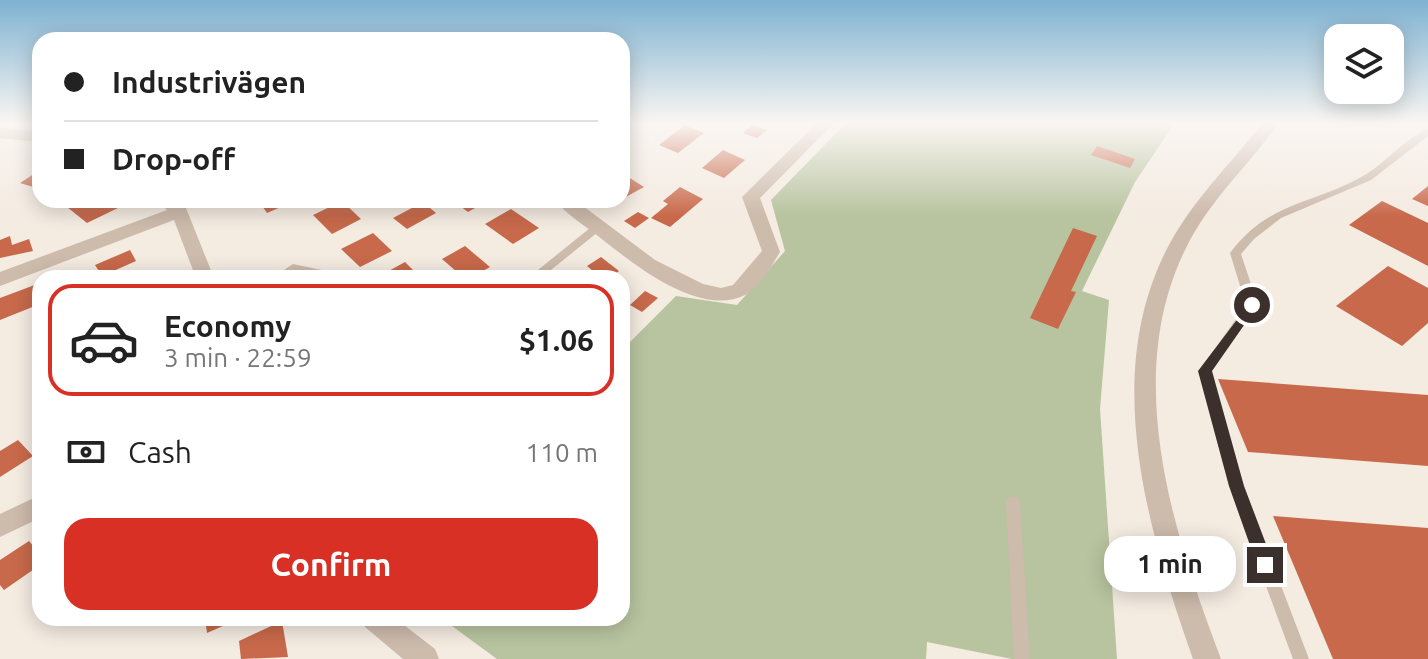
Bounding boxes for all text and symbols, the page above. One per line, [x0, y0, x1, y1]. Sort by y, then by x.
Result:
map controls [1324, 24, 1404, 104]
button: layers [1324, 24, 1404, 104]
text: Industrivägen [112, 65, 306, 99]
text: Drop-off [112, 142, 235, 176]
route start [1234, 287, 1270, 323]
icon: car [68, 304, 140, 376]
text: Economy [164, 309, 291, 343]
text: $1.06 [519, 323, 594, 357]
text: 3 min · 22:59 [164, 343, 312, 372]
icon: cash [64, 430, 108, 474]
text: Cash [128, 435, 192, 469]
text: 110 m [526, 438, 598, 467]
button: Confirm [64, 518, 598, 610]
callout: 1 min [1105, 537, 1237, 593]
route end [1247, 547, 1283, 583]
text: 1 min [1137, 549, 1203, 578]

